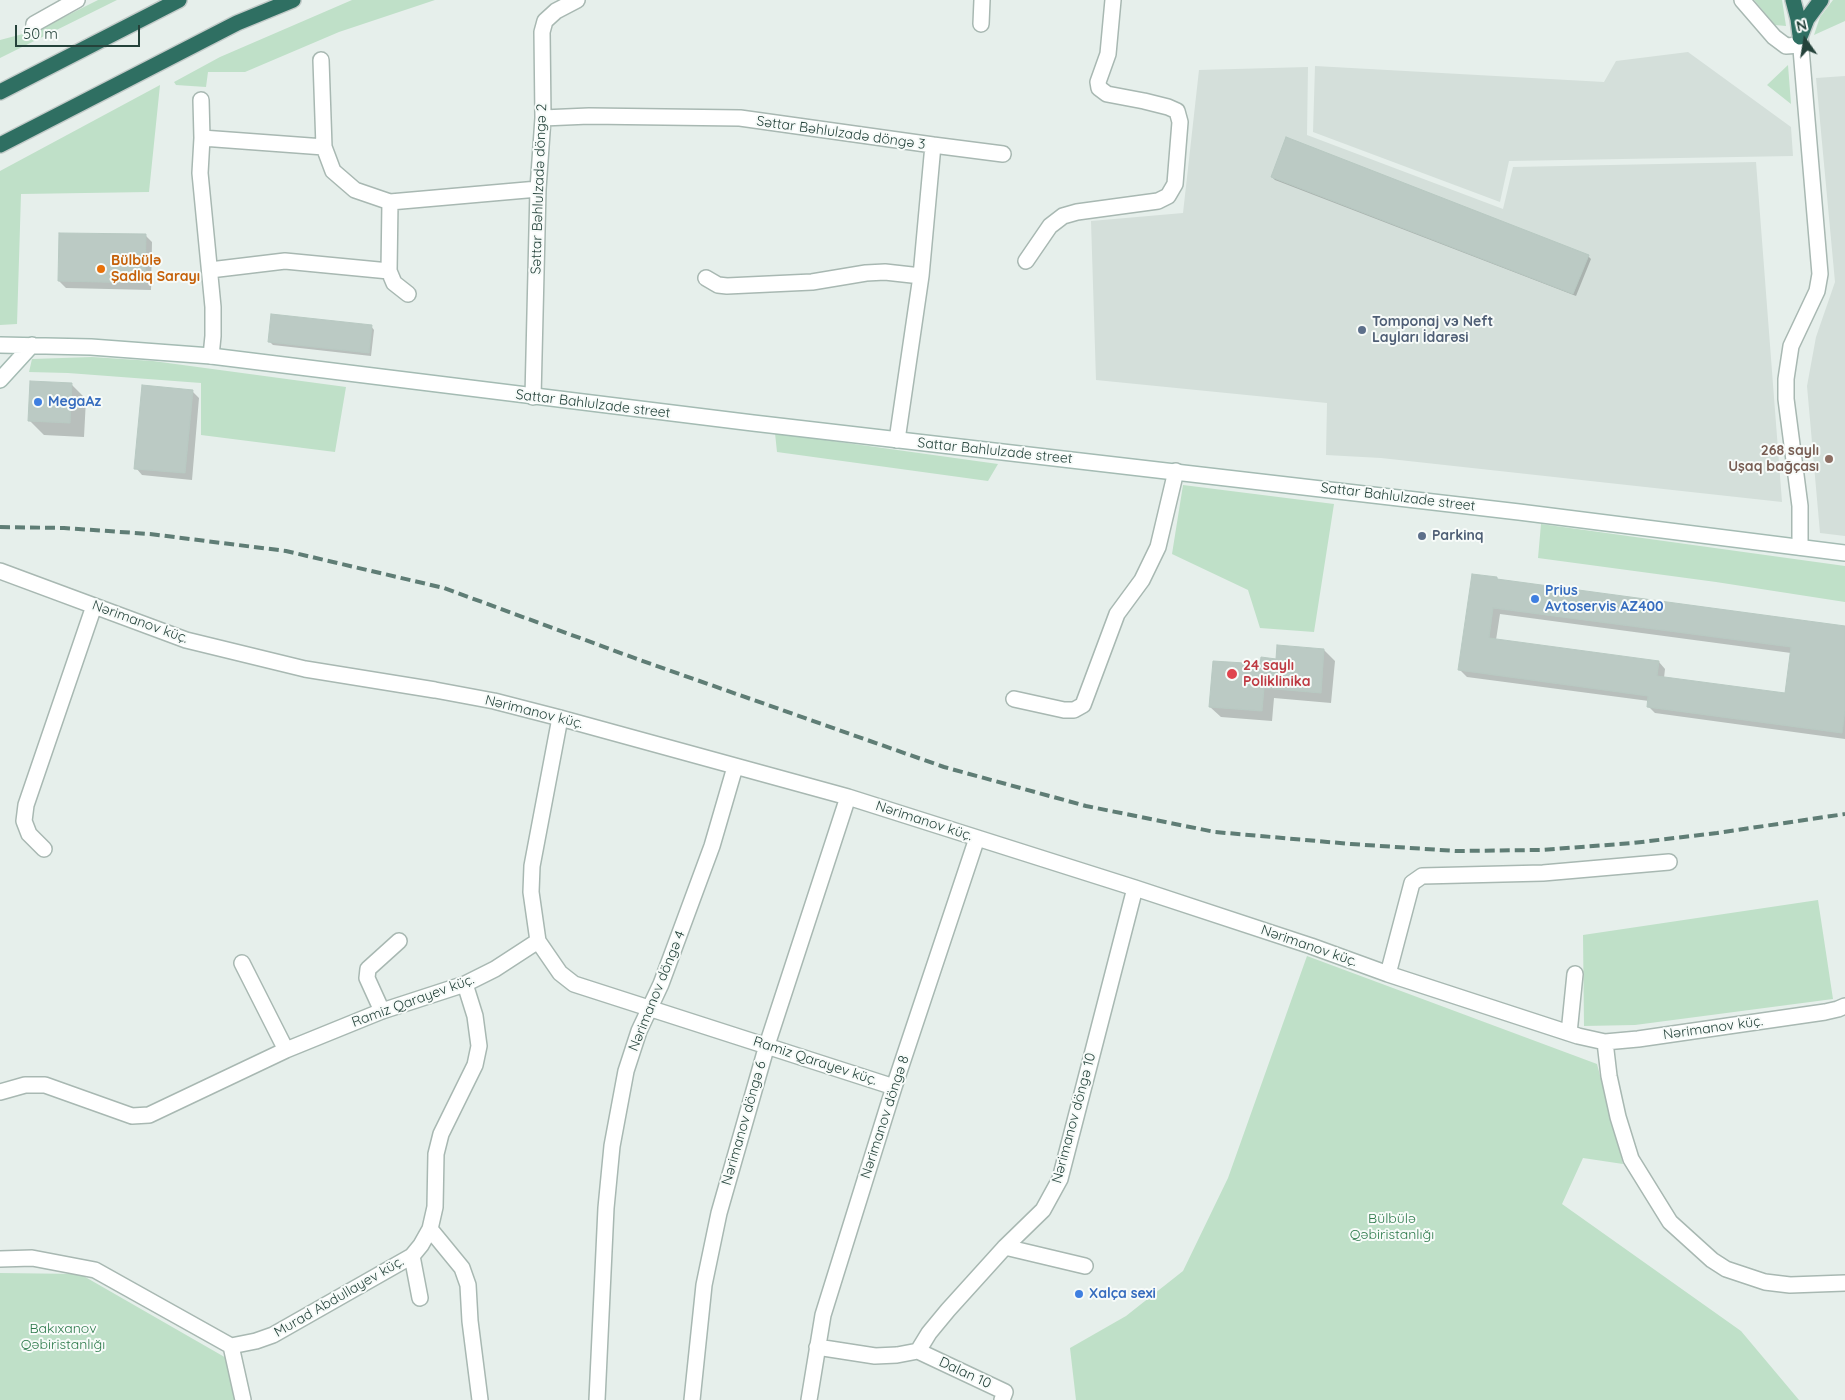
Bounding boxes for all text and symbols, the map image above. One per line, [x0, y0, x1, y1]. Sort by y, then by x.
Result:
scale bar [18, 15, 142, 47]
north arrow [1780, 15, 1830, 65]
text: N [1795, 15, 1809, 35]
text: 50 m [23, 24, 58, 43]
street label: Səttar Bəhlulzadə döngə 2 [528, 103, 550, 275]
street label: Səttar Bəhlulzadə döngə 3 [755, 113, 927, 153]
place label: Bülbülə Şadlıq Sarayı [111, 253, 200, 286]
marker: Bülbülə Şadlıq Sarayı [95, 263, 107, 275]
place label: Tomponaj vэ Neft Layları İdarəsi [1372, 314, 1493, 347]
marker: Tomponaj vэ Neft Layları İdarəsi [1356, 324, 1368, 336]
street label: Sattar Bahlulzade street [515, 386, 671, 422]
place label: MegaAz [48, 394, 101, 410]
marker: MegaAz [32, 396, 44, 408]
street label: Sattar Bahlulzade street [917, 435, 1073, 467]
place label: 268 saylı Uşaq bağçası [1728, 443, 1819, 476]
marker: 268 saylı Uşaq bağçası [1823, 453, 1835, 465]
street label: Sattar Bahlulzade street [1320, 479, 1476, 515]
place label: Parkinq [1432, 528, 1484, 544]
marker: Parkinq [1416, 530, 1428, 542]
place label: Prius Avtoservis AZ400 [1545, 583, 1664, 616]
marker: Prius Avtoservis AZ400 [1529, 593, 1541, 605]
street label: Nərimanov küç. [90, 597, 190, 647]
place label: 24 saylı Poliklinika [1243, 658, 1310, 690]
marker: 24 saylı Poliklinika [1225, 667, 1239, 681]
street label: Nərimanov küç. [483, 692, 585, 732]
street label: Nərimanov küç. [874, 797, 974, 845]
street label: Nərimanov küç. [1259, 922, 1359, 970]
street label: Nərimanov döngə 4 [625, 928, 689, 1054]
street label: Ramiz Qarayev küç. [349, 971, 477, 1031]
street label: Nərimanov küç. [1662, 1013, 1764, 1043]
street label: Ramiz Qarayev küç. [751, 1033, 879, 1089]
street label: Nərimanov döngə 10 [1048, 1051, 1100, 1185]
street label: Nərimanov döngə 8 [857, 1053, 913, 1181]
street label: Nərimanov döngə 6 [718, 1059, 770, 1187]
park label: Bülbülə Qəbiristanlığı [1350, 1211, 1434, 1244]
street label: Murad Abdullayev küç. [271, 1253, 407, 1341]
place label: Xalça sexi [1089, 1286, 1156, 1302]
marker: Xalça sexi [1073, 1288, 1085, 1300]
park label: Bakıxanov Qəbiristanlığı [21, 1321, 105, 1354]
street label: Dalan 10 [936, 1354, 994, 1392]

